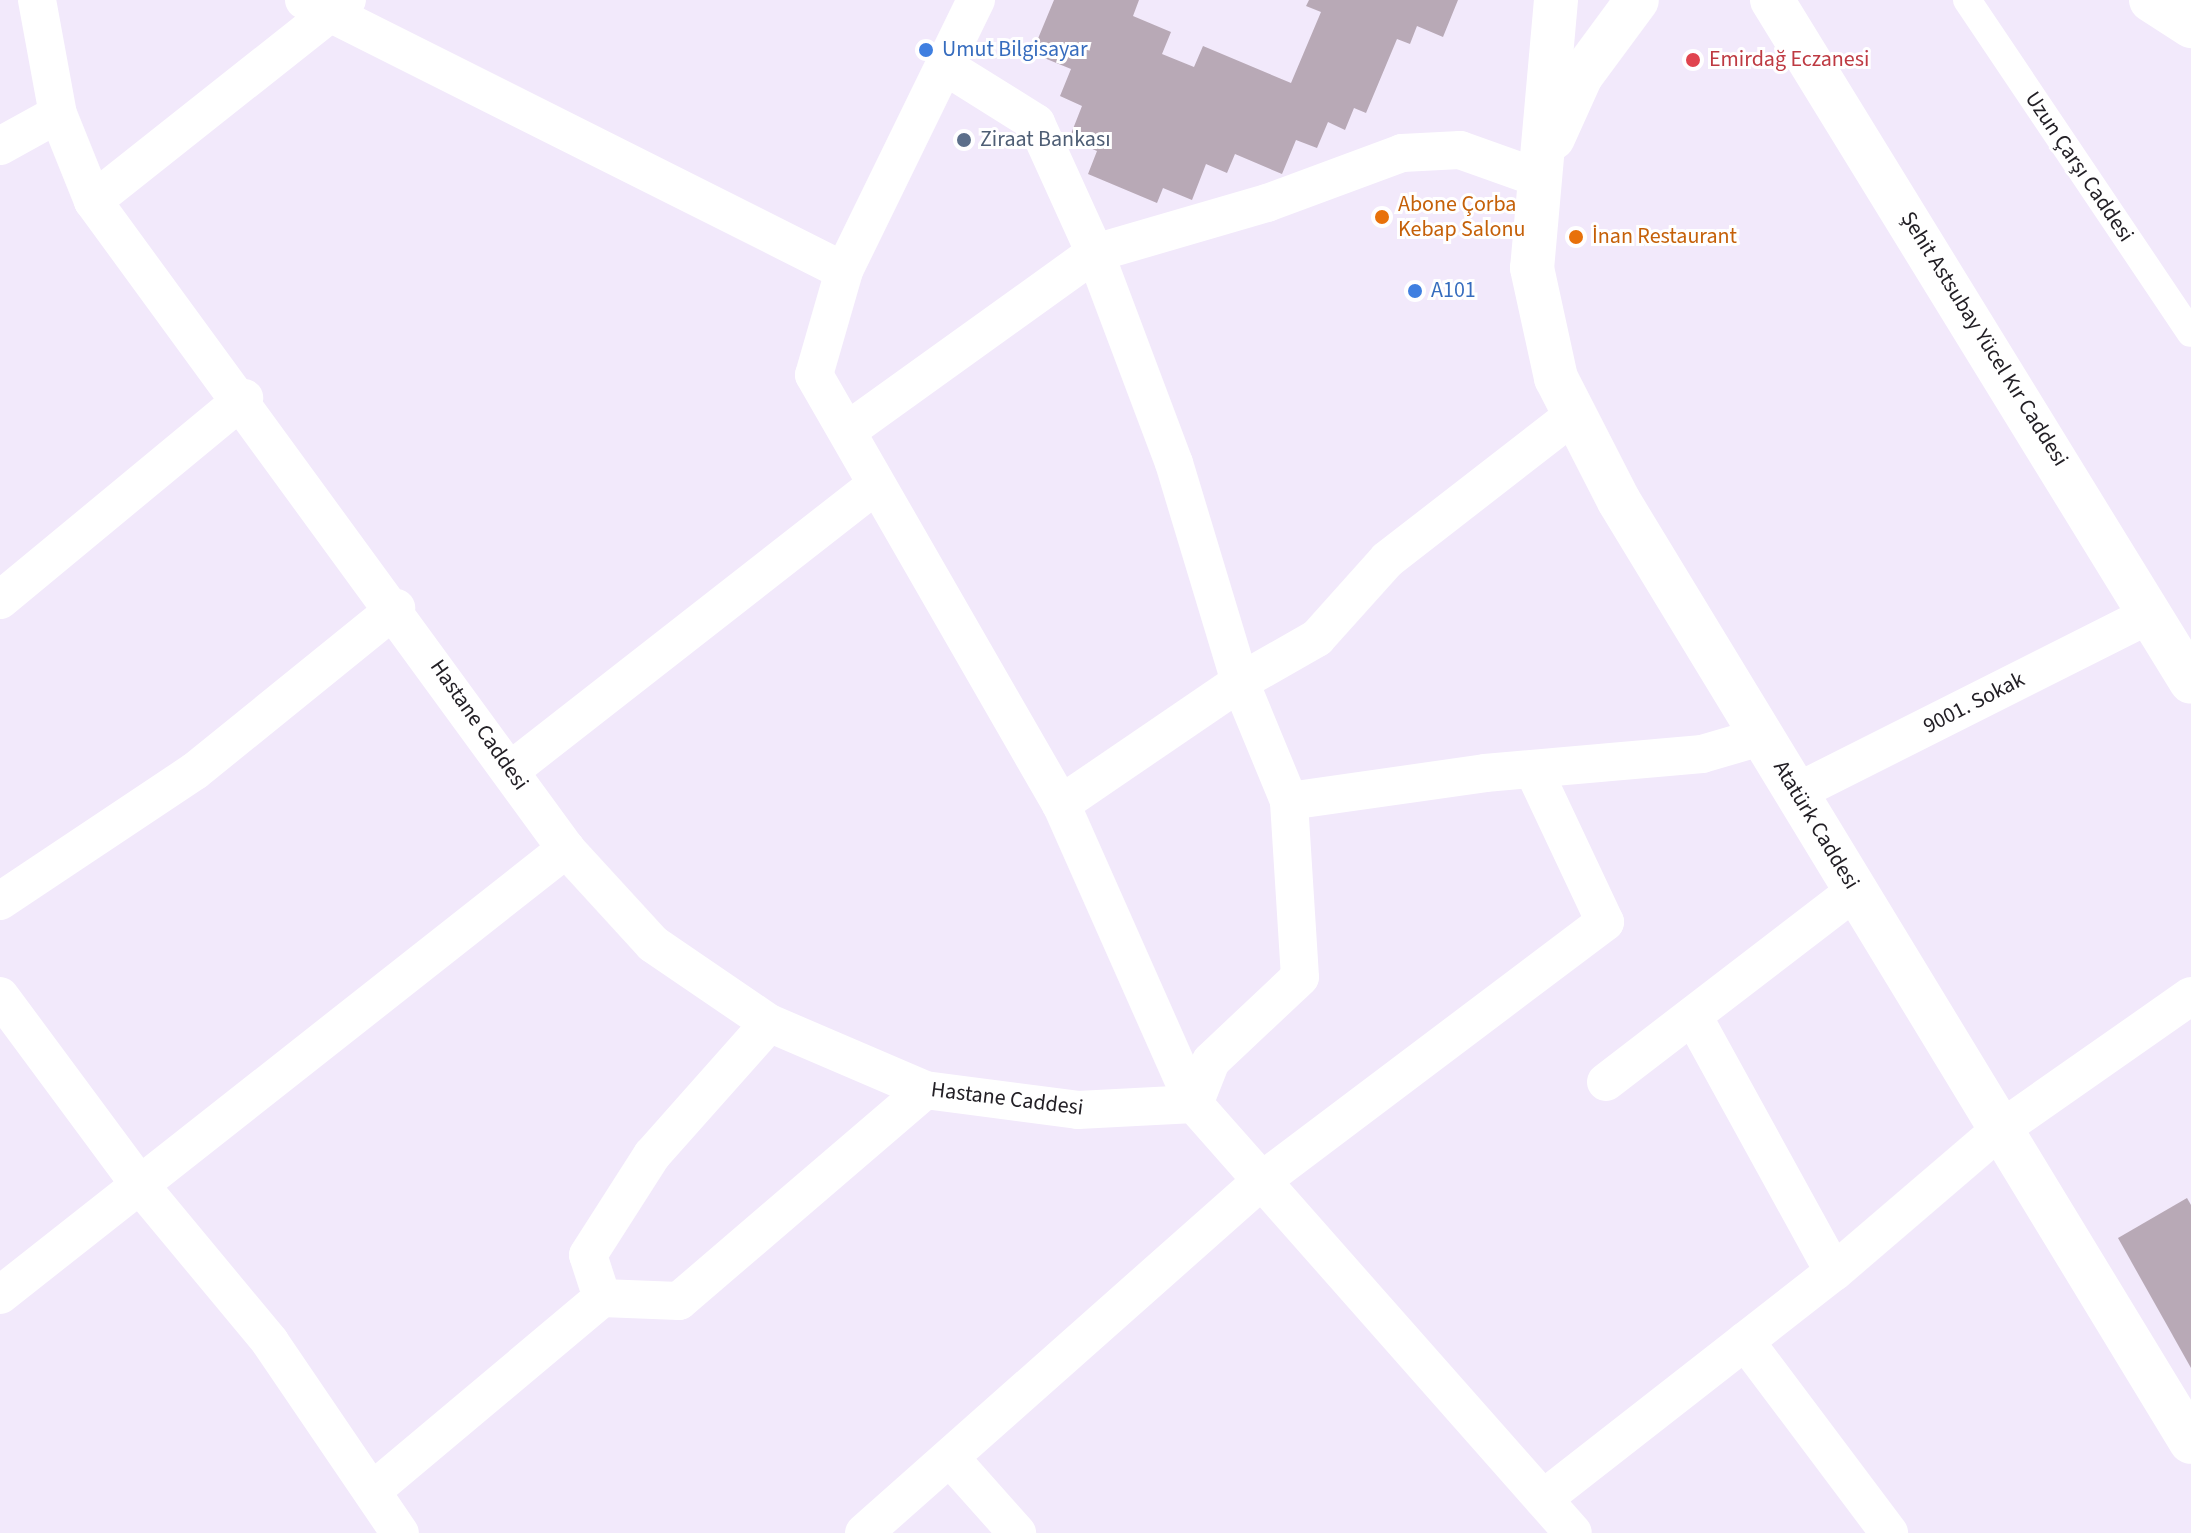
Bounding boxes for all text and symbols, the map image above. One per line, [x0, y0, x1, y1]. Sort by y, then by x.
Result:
place label: Umut Bilgisayar [942, 37, 1088, 63]
marker: Umut Bilgisayar [917, 41, 935, 59]
place label: Emirdağ Eczanesi [1709, 47, 1869, 73]
marker: Emirdağ Eczanesi [1684, 51, 1702, 69]
street label: Uzun Çarşı Caddesi [2019, 87, 2139, 247]
place label: Ziraat Bankası [980, 127, 1111, 153]
marker: Ziraat Bankası [955, 131, 973, 149]
place label: Abone Çorba Kebap Salonu [1398, 191, 1525, 242]
street label: Şehit Astsubay Yücel Kır Caddesi [1895, 207, 2073, 471]
marker: Abone Çorba Kebap Salonu [1373, 208, 1391, 226]
place label: İnan Restaurant [1592, 224, 1737, 250]
marker: İnan Restaurant [1567, 228, 1585, 246]
place label: A101 [1431, 278, 1476, 304]
marker: A101 [1406, 282, 1424, 300]
street label: Hastane Caddesi [424, 655, 534, 795]
street label: 9001. Sokak [1919, 666, 2029, 740]
street label: Atatürk Caddesi [1767, 756, 1865, 894]
street label: Hastane Caddesi [929, 1077, 1085, 1121]

